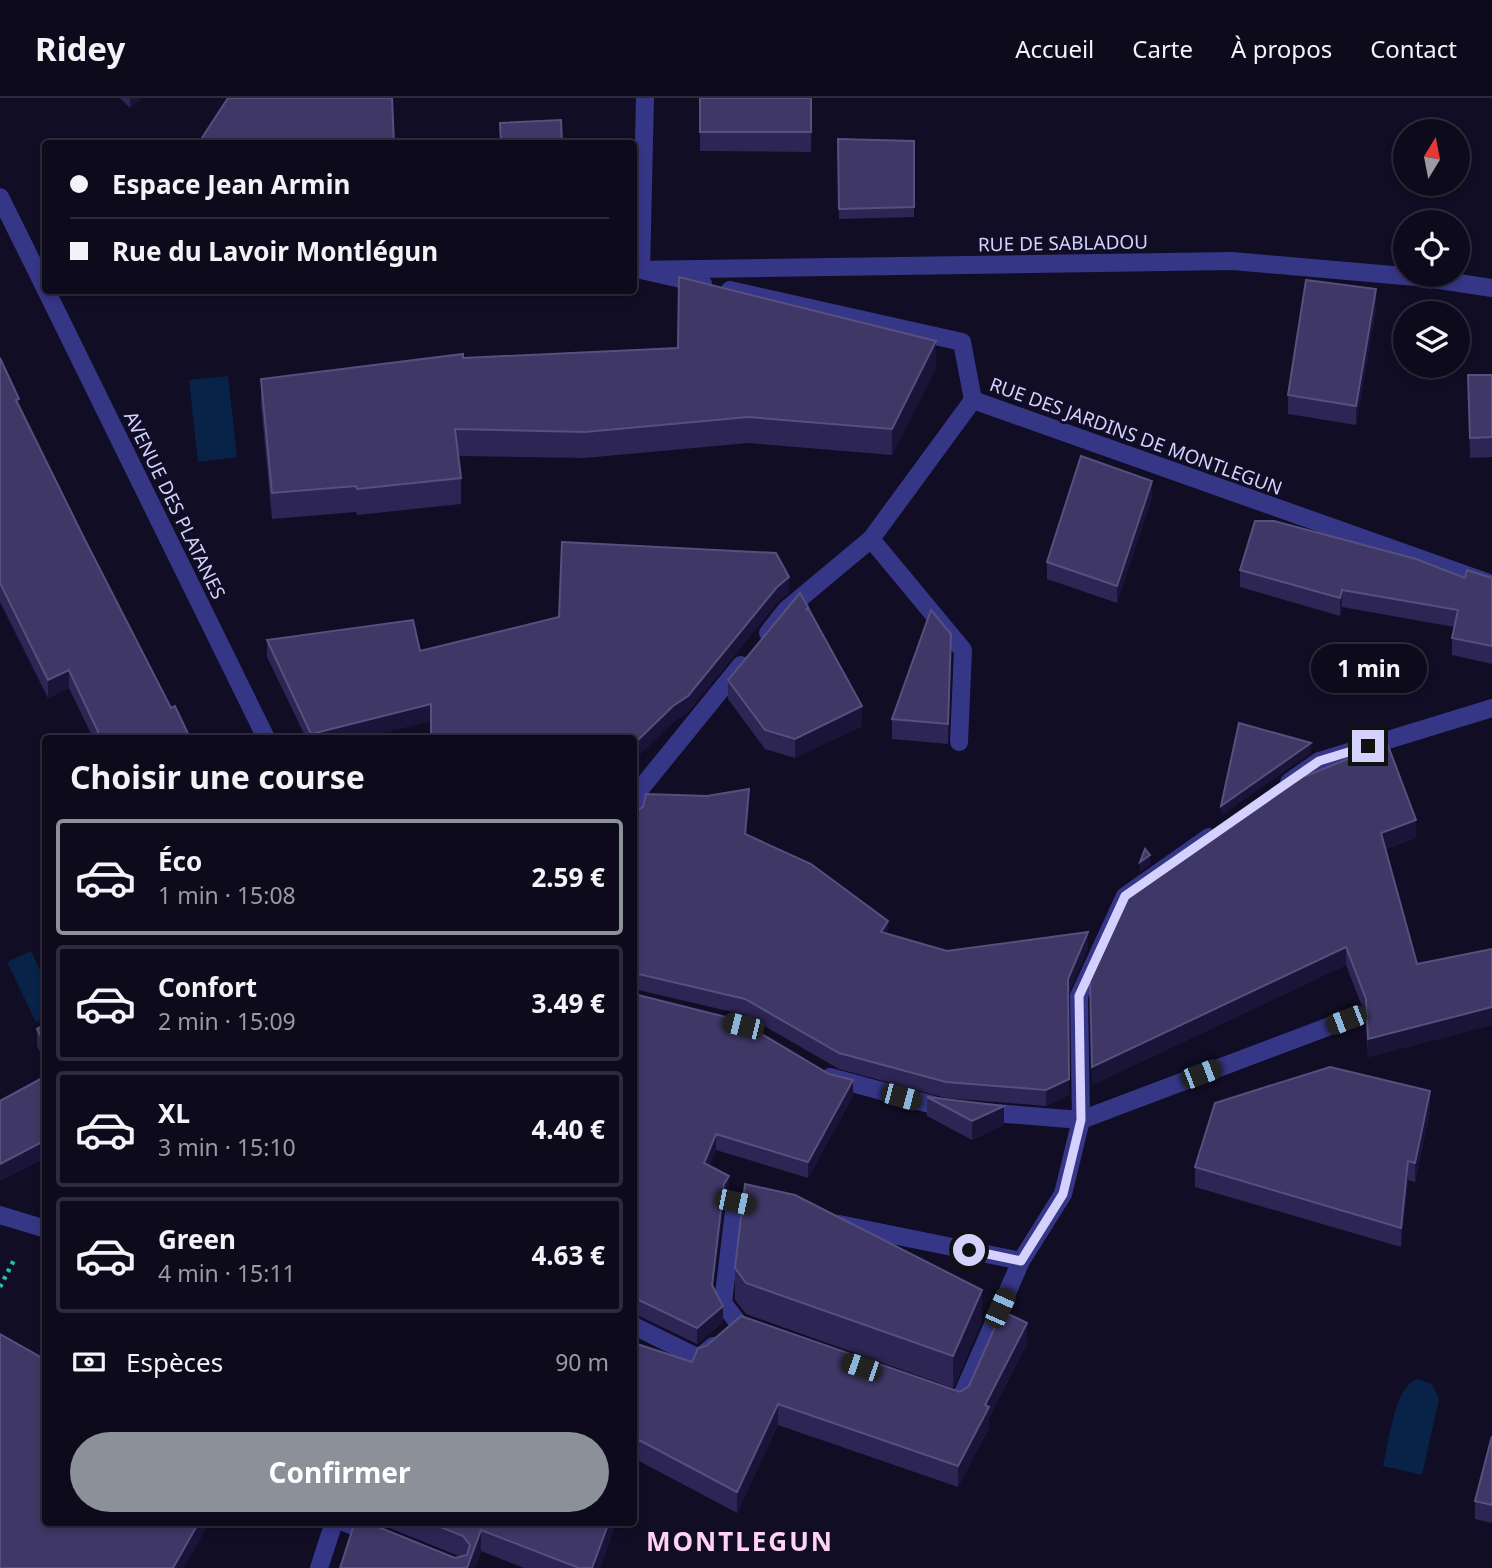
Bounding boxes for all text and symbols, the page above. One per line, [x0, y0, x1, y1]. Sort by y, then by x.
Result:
text: Ridey [35, 26, 125, 71]
text: Accueil [1015, 32, 1094, 65]
text: Carte [1132, 32, 1193, 65]
text: À propos [1231, 32, 1332, 65]
text: Contact [1370, 32, 1457, 65]
north arrow [1393, 119, 1470, 196]
map controls [1393, 119, 1470, 378]
text: Espace Jean Armin [112, 166, 350, 202]
button: locate [1393, 210, 1470, 287]
street label: RUE DE SABLADOU [978, 229, 1148, 257]
text: Rue du Lavoir Montlégun [112, 233, 438, 269]
button: layers [1393, 301, 1470, 378]
street label: RUE DES JARDINS DE MONTLEGUN [986, 371, 1286, 501]
street label: AVENUE DES PLATANES [118, 407, 232, 603]
callout: 1 min [1310, 644, 1426, 694]
text: 1 min [1337, 652, 1401, 684]
route end [1352, 730, 1384, 762]
text: Choisir une course [70, 755, 365, 798]
text: Éco [158, 843, 202, 879]
icon: car [74, 846, 137, 909]
text: 2.59 € [531, 859, 605, 895]
text: 1 min · 15:08 [158, 879, 296, 911]
text: Confort [158, 969, 257, 1005]
icon: car [74, 972, 137, 1035]
text: 3.49 € [531, 985, 605, 1021]
car [1323, 1003, 1370, 1037]
text: 2 min · 15:09 [158, 1005, 296, 1037]
car [721, 1011, 766, 1041]
car [1178, 1057, 1225, 1091]
car [878, 1081, 925, 1113]
text: XL [158, 1095, 190, 1131]
icon: car [74, 1098, 137, 1161]
text: 4.40 € [531, 1111, 605, 1147]
text: 3 min · 15:10 [158, 1131, 296, 1163]
car [713, 1187, 758, 1217]
text: Green [158, 1221, 236, 1257]
icon: car [74, 1224, 137, 1287]
route start [953, 1234, 985, 1266]
text: 4.63 € [531, 1237, 605, 1273]
text: 4 min · 15:11 [158, 1257, 296, 1289]
car [982, 1285, 1019, 1331]
icon: cash [70, 1343, 108, 1381]
text: Espèces [126, 1344, 223, 1380]
text: 90 m [555, 1346, 609, 1378]
car [838, 1350, 885, 1384]
button: Confirmer [70, 1432, 609, 1512]
district label: MONTLEGUN [646, 1523, 834, 1559]

